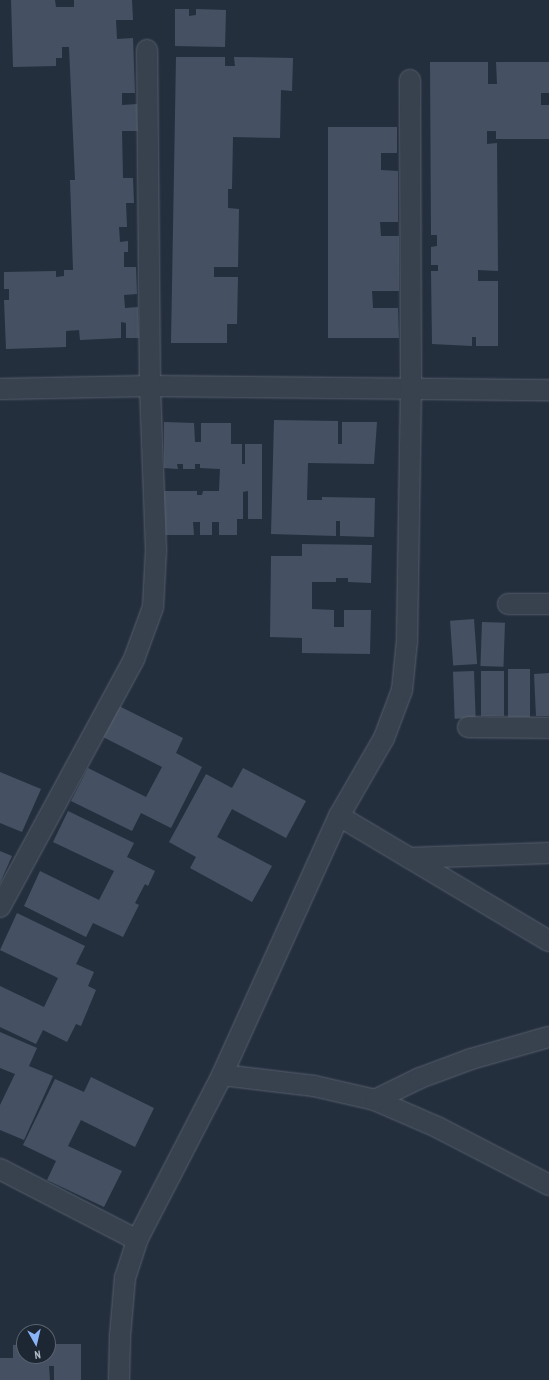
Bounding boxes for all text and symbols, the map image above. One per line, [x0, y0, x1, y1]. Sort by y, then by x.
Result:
north arrow [16, 1324, 56, 1364]
text: N [34, 1348, 41, 1362]

